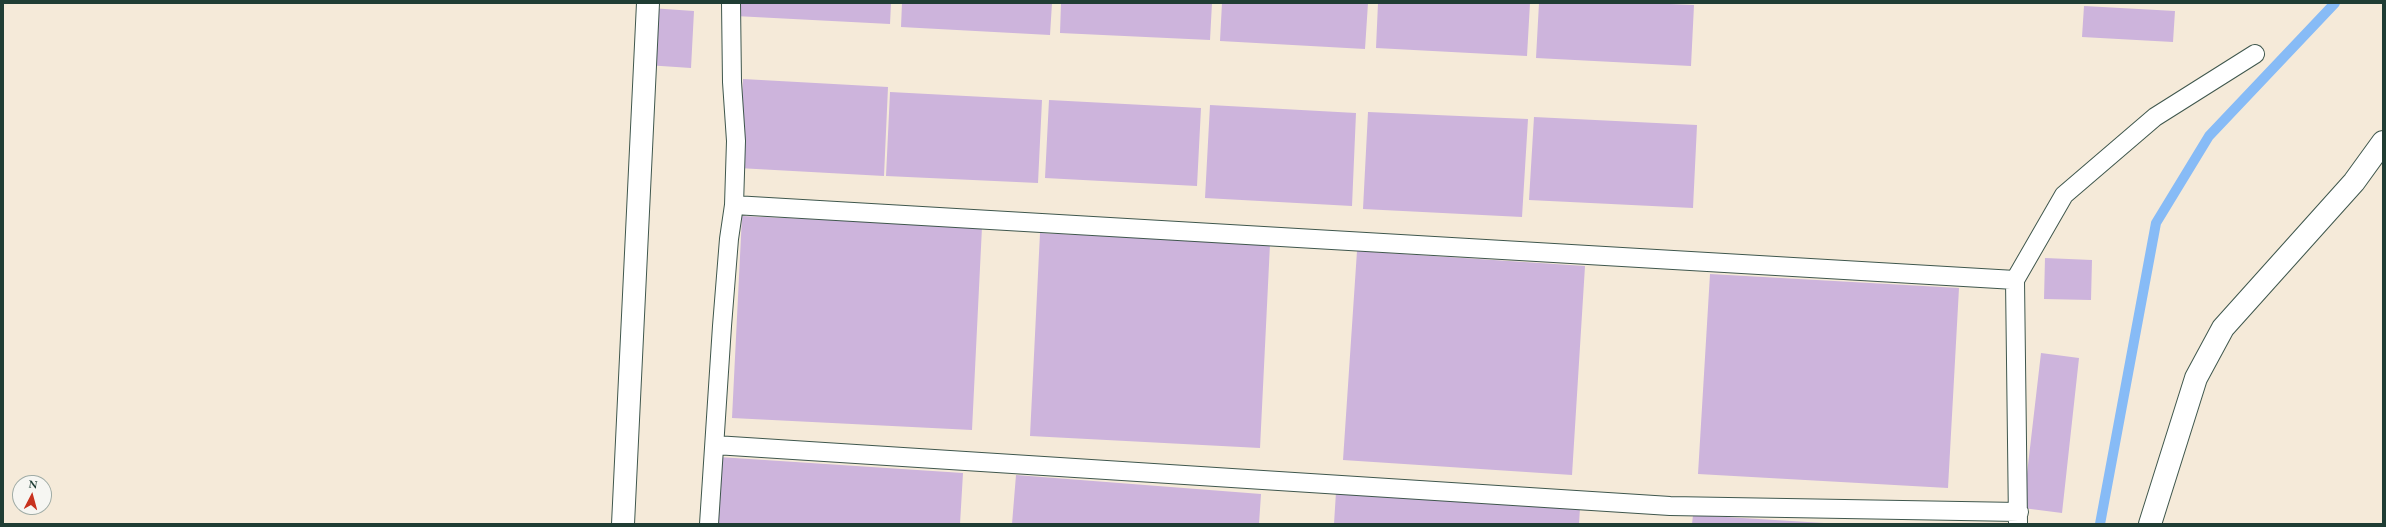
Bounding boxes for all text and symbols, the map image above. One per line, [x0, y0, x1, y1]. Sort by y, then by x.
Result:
north arrow [12, 475, 52, 515]
text: N [28, 477, 38, 491]

